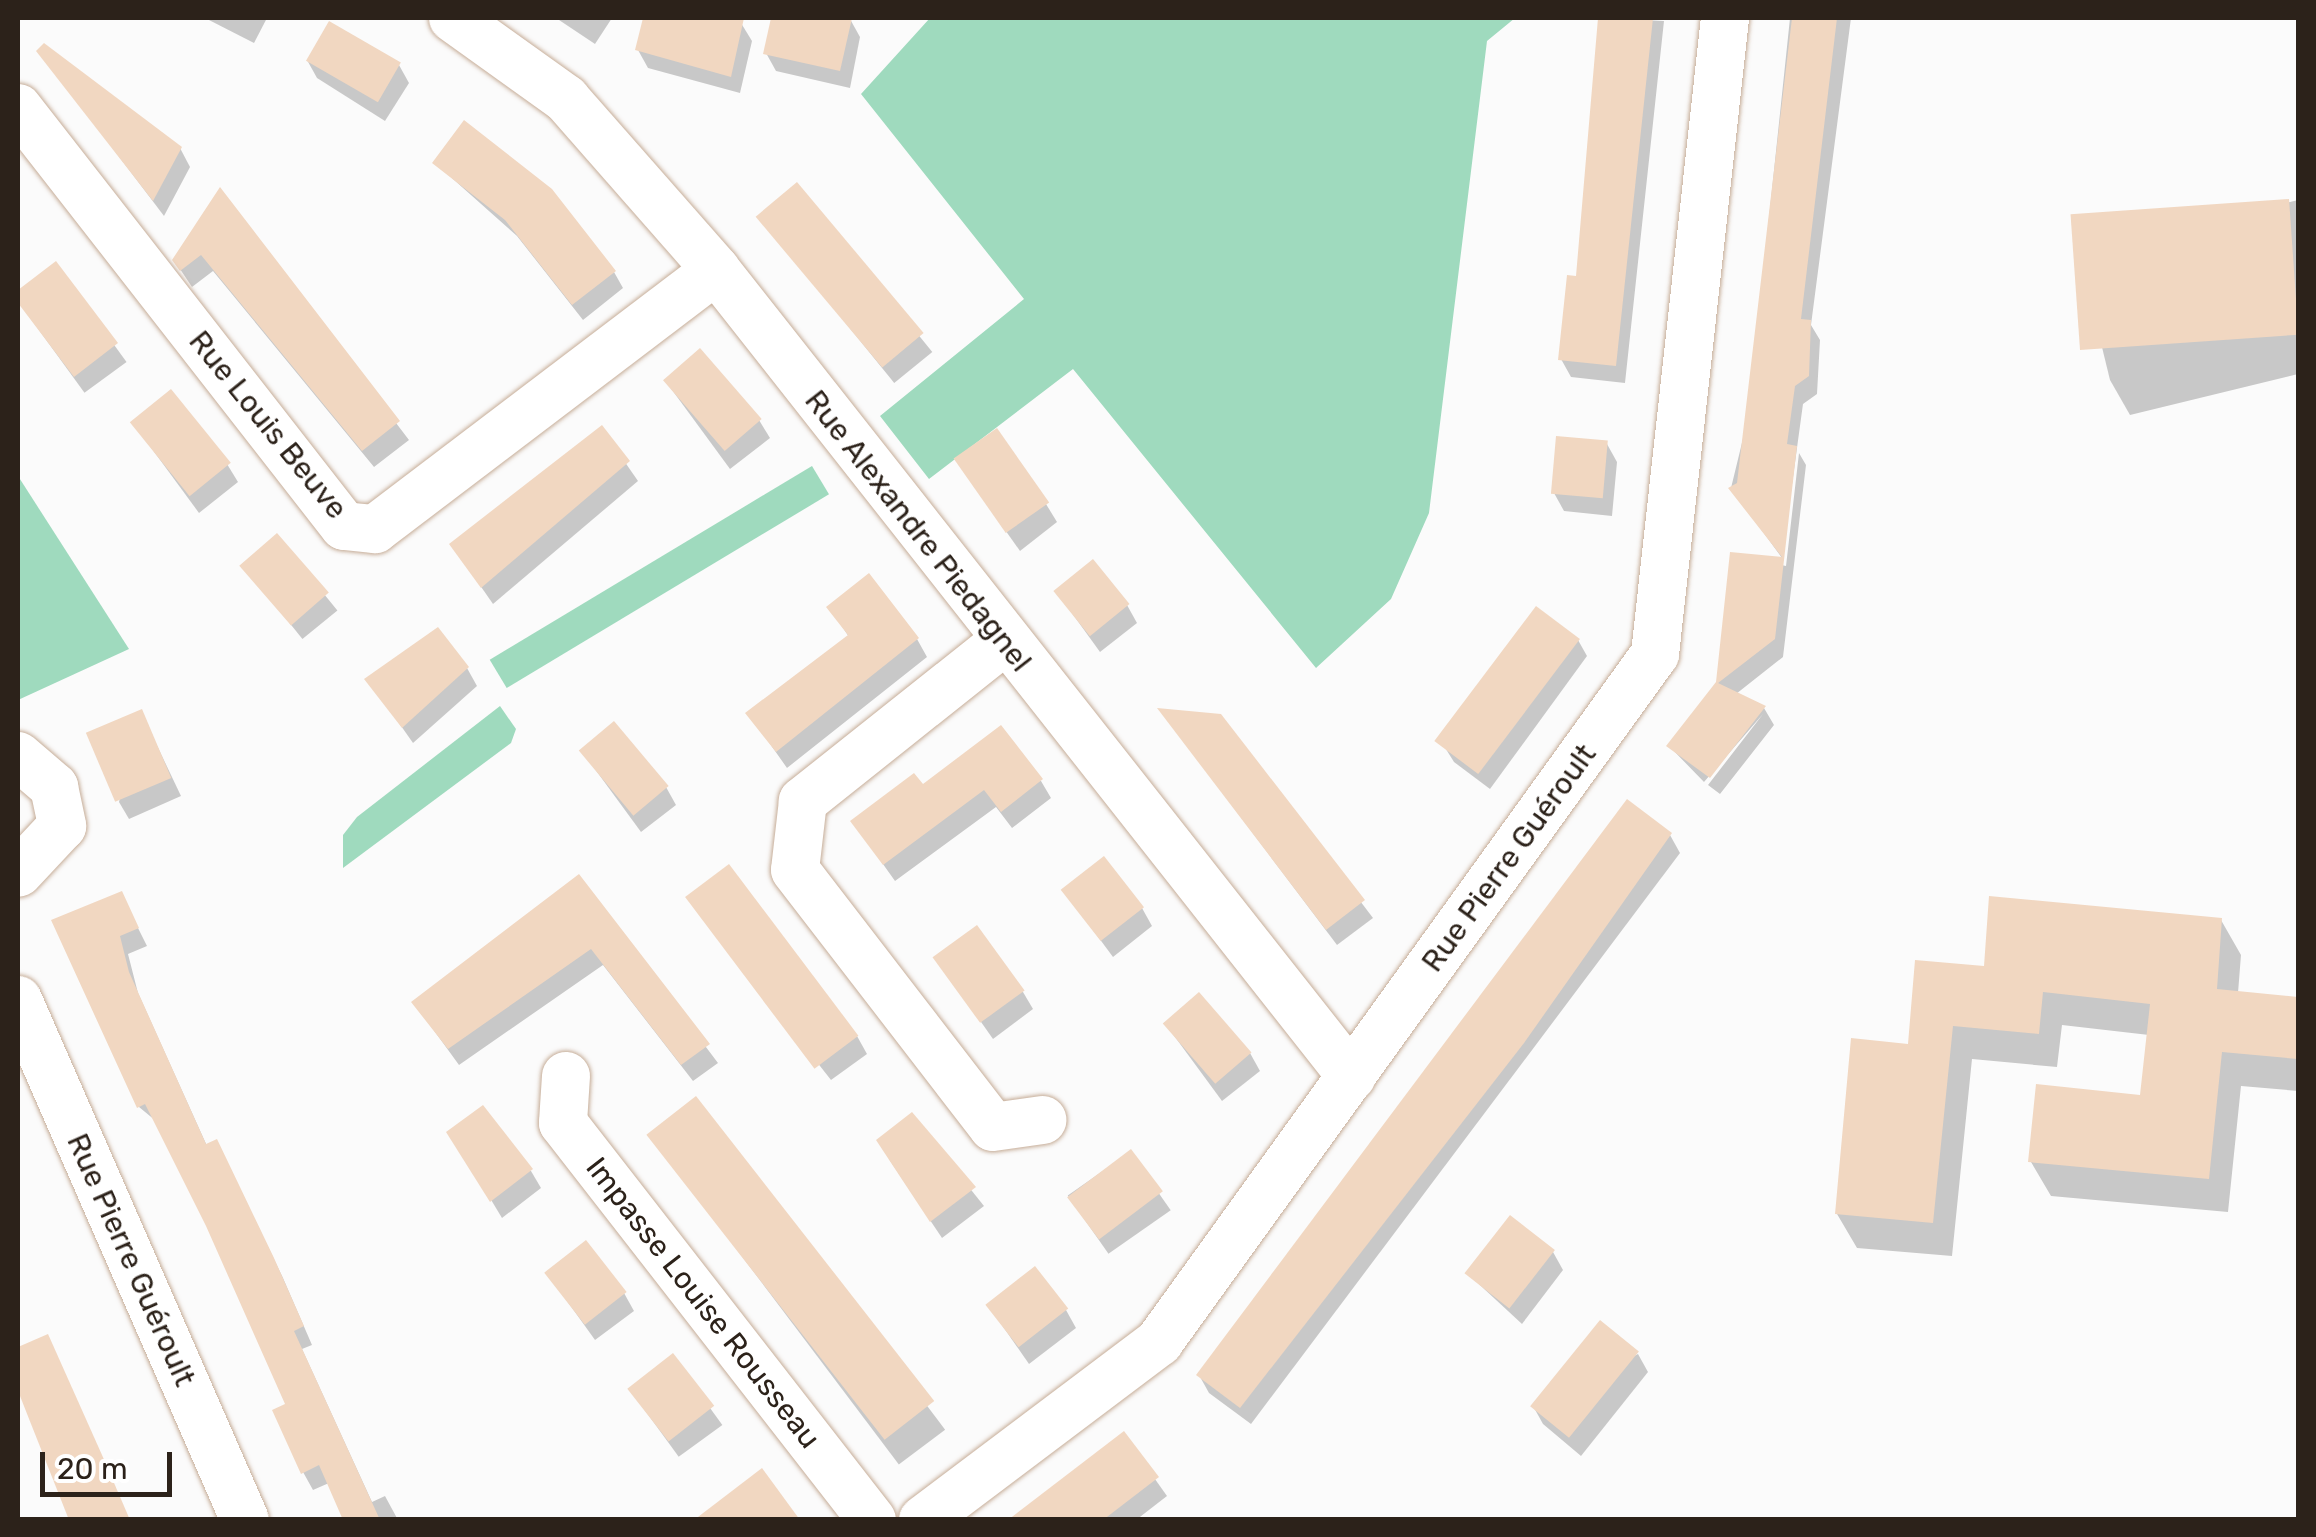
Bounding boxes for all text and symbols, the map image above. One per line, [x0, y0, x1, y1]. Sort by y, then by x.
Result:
street label: Rue Louis Beuve [181, 324, 355, 526]
street label: Rue Alexandre Piedagnel [797, 383, 1039, 679]
street label: Rue Pierre Guéroult [1414, 737, 1604, 979]
street label: Rue Pierre Guéroult [59, 1128, 203, 1392]
street label: Impasse Louise Rousseau [578, 1150, 828, 1456]
scale bar [45, 1432, 178, 1494]
text: 20 m [57, 1451, 128, 1487]

